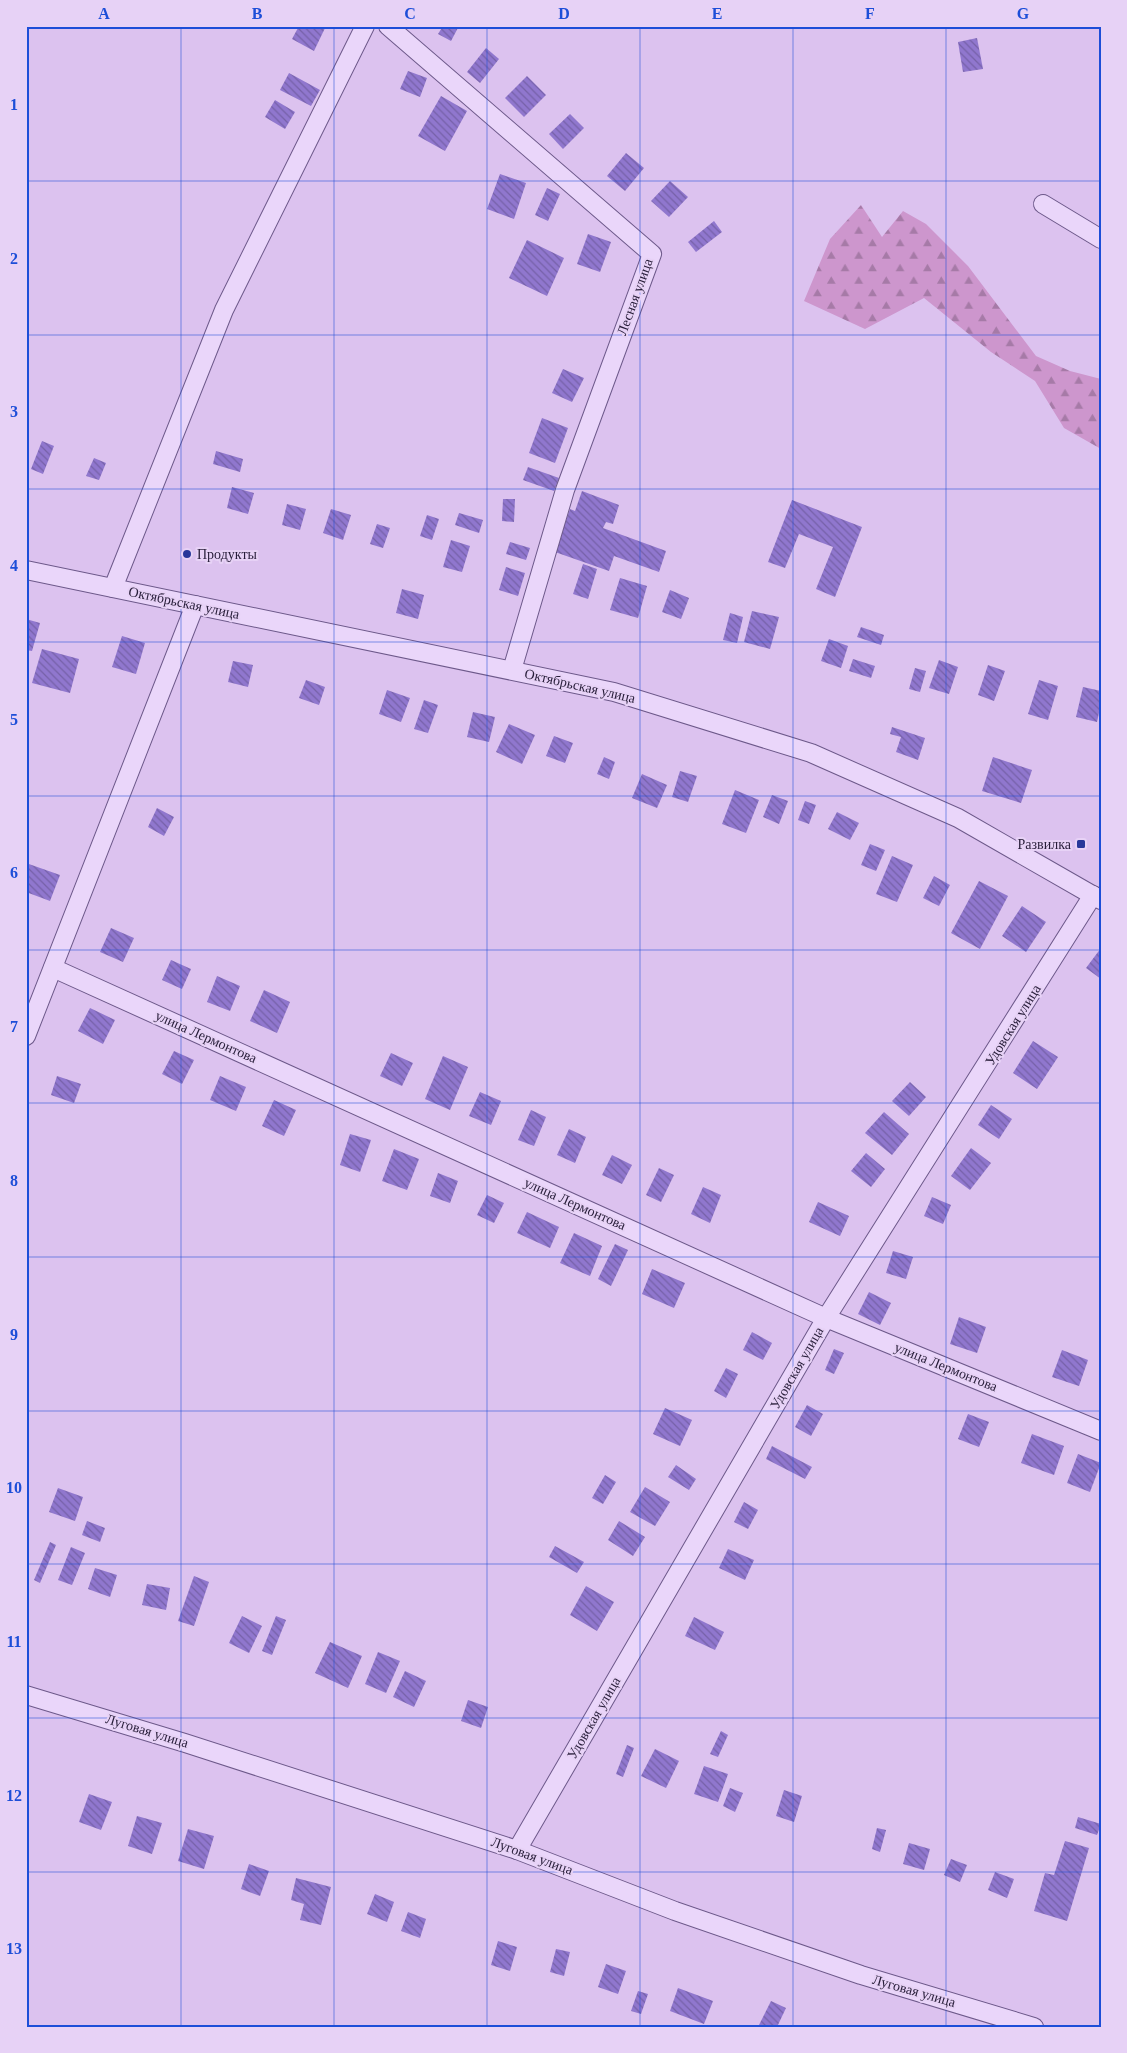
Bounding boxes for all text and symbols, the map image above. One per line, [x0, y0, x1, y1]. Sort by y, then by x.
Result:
text: A [98, 5, 110, 22]
text: B [252, 5, 263, 22]
text: C [404, 5, 416, 22]
text: D [558, 5, 570, 22]
text: E [712, 5, 722, 22]
text: F [865, 5, 875, 22]
text: G [1017, 5, 1030, 22]
text: 1 [10, 96, 18, 113]
text: 2 [10, 250, 18, 267]
street label: Лесная улица [614, 256, 656, 337]
text: 3 [10, 403, 18, 420]
place label: Продукты [197, 547, 258, 562]
marker: Продукты [181, 548, 193, 560]
text: 4 [10, 557, 18, 574]
street label: Октябрьская улица [127, 584, 242, 622]
street label: Октябрьская улица [523, 666, 638, 706]
text: 5 [10, 711, 18, 728]
place label: Развилка [1018, 837, 1072, 852]
marker: Развилка [1075, 838, 1087, 850]
text: 6 [10, 864, 18, 881]
street label: Удовская улица [982, 981, 1044, 1068]
street label: улица Лермонтова [153, 1008, 260, 1066]
text: 7 [10, 1018, 18, 1035]
text: 8 [10, 1172, 18, 1189]
street label: улица Лермонтова [522, 1175, 629, 1233]
street label: Удовская улица [767, 1324, 827, 1412]
text: 9 [10, 1326, 18, 1343]
street label: улица Лермонтова [892, 1340, 1000, 1395]
text: 10 [6, 1479, 22, 1496]
text: 11 [6, 1633, 22, 1650]
street label: Удовская улица [564, 1674, 624, 1762]
street label: Луговая улица [104, 1711, 191, 1751]
text: 12 [6, 1787, 22, 1804]
street label: Луговая улица [489, 1834, 576, 1878]
text: 13 [6, 1940, 22, 1957]
street label: Луговая улица [871, 1972, 958, 2010]

